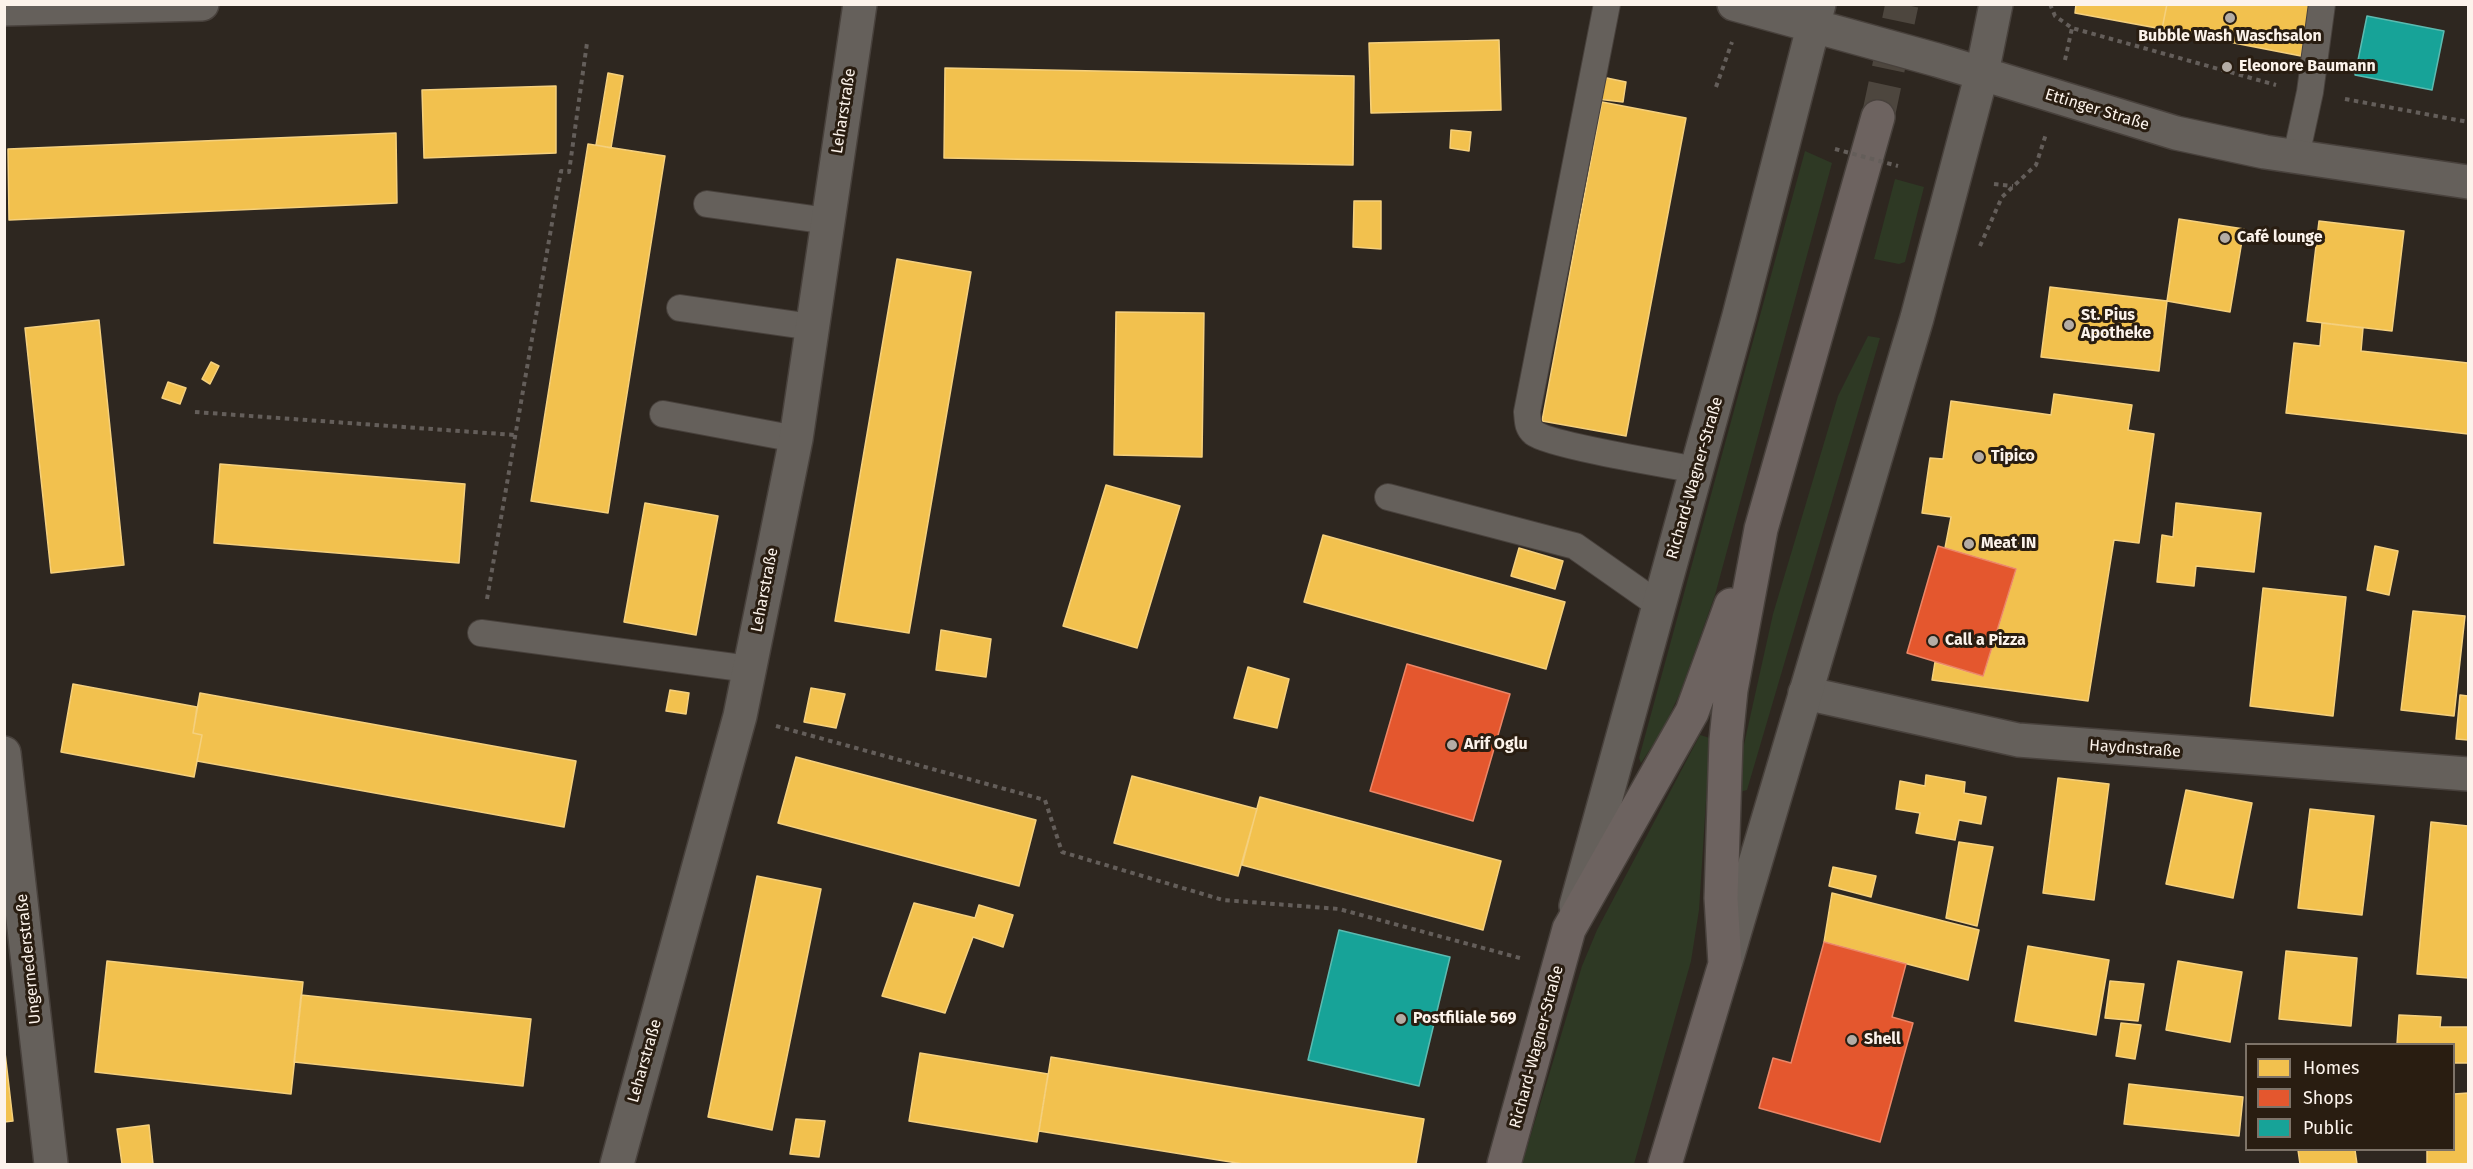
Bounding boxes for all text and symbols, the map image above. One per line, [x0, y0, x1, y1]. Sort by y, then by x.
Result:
marker: Bubble Wash Waschsalon [2223, 11, 2237, 25]
place label: Bubble Wash Waschsalon [2138, 27, 2322, 47]
place label: Eleonore Baumann [2239, 57, 2376, 77]
marker: Eleonore Baumann [2220, 60, 2234, 74]
street label: Leharstraße [828, 67, 860, 155]
street label: Ettinger Straße [2043, 85, 2151, 135]
place label: Café lounge [2237, 228, 2323, 248]
marker: Café lounge [2218, 231, 2232, 245]
place label: St. Pius Apotheke [2081, 306, 2151, 344]
marker: St. Pius Apotheke [2062, 318, 2076, 332]
street label: Richard-Wagner-Straße [1663, 395, 1727, 561]
place label: Tipico [1991, 447, 2035, 467]
marker: Tipico [1972, 450, 1986, 464]
place label: Meat IN [1981, 534, 2036, 554]
marker: Meat IN [1962, 537, 1976, 551]
street label: Leharstraße [747, 546, 783, 634]
place label: Call a Pizza [1945, 631, 2026, 651]
marker: Call a Pizza [1926, 634, 1940, 648]
place label: Arif Oglu [1464, 735, 1528, 755]
street label: Haydnstraße [2089, 736, 2181, 762]
marker: Arif Oglu [1445, 738, 1459, 752]
street label: Ungernederstraße [13, 893, 45, 1025]
street label: Richard-Wagner-Straße [1506, 963, 1568, 1131]
place label: Postfiliale 569 [1413, 1009, 1516, 1029]
marker: Postfiliale 569 [1394, 1012, 1408, 1026]
street label: Leharstraße [624, 1017, 666, 1105]
place label: Shell [1864, 1030, 1901, 1050]
marker: Shell [1845, 1033, 1859, 1047]
legend [2245, 1043, 2455, 1151]
text: Homes [2303, 1057, 2359, 1079]
text: Shops [2303, 1087, 2353, 1109]
text: Public [2303, 1117, 2353, 1139]

